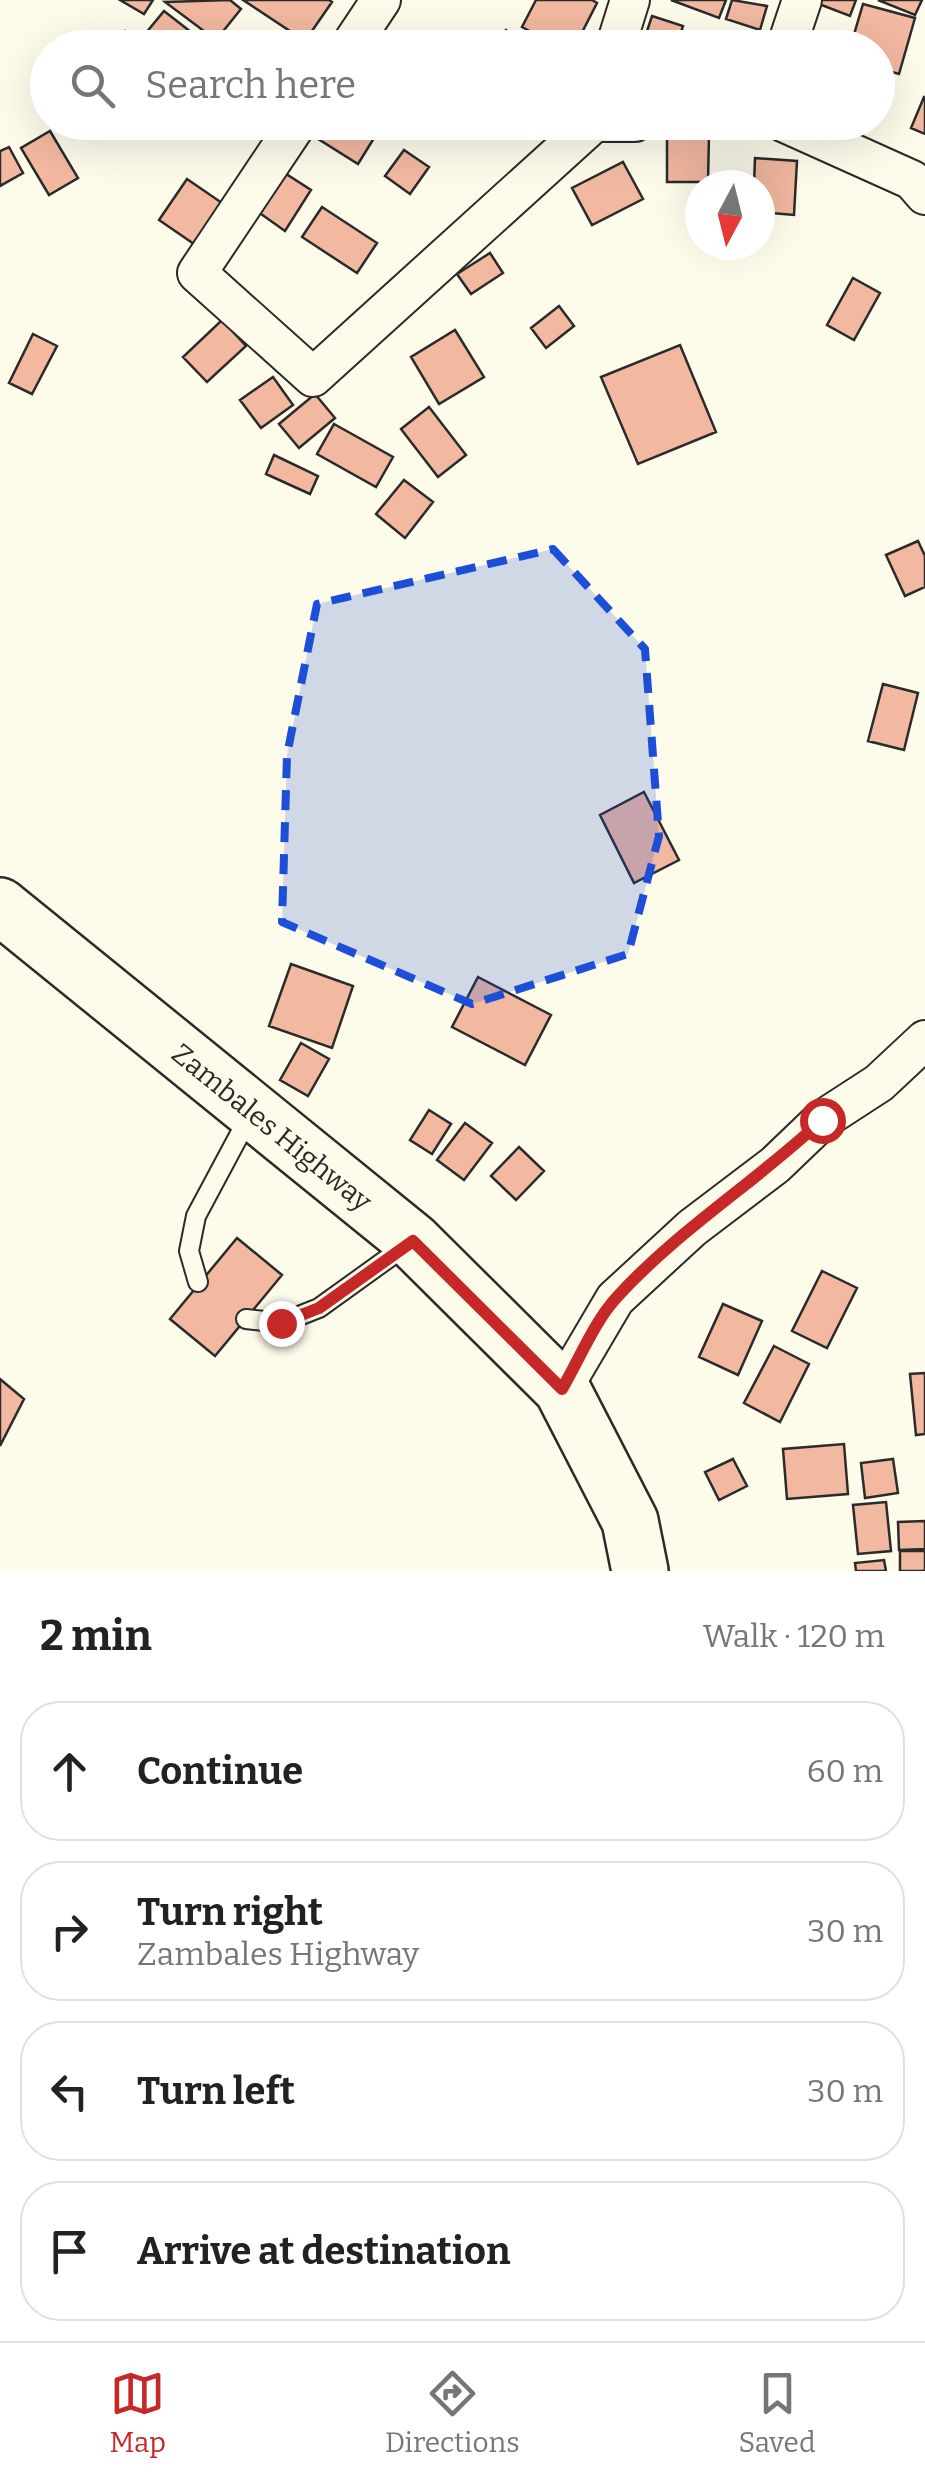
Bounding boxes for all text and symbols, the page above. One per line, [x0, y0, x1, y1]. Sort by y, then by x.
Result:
search box [30, 30, 895, 140]
icon: search [65, 58, 120, 113]
text: Search here [145, 62, 356, 108]
north arrow [685, 170, 775, 260]
street label: Zambales Highway [165, 1037, 378, 1218]
route start [800, 1098, 846, 1144]
route end [259, 1301, 305, 1347]
text: 2 min [40, 1611, 152, 1661]
text: Walk · 120 m [703, 1617, 885, 1655]
icon: ahead [42, 1744, 97, 1799]
text: Continue [137, 1748, 303, 1794]
text: 60 m [807, 1752, 883, 1790]
text: Turn right [137, 1889, 323, 1935]
icon: right [42, 1904, 97, 1959]
text: 30 m [807, 1912, 883, 1950]
text: Zambales Highway [137, 1935, 419, 1973]
icon: left [42, 2064, 97, 2119]
text: Turn left [137, 2068, 295, 2114]
text: 30 m [807, 2072, 883, 2110]
icon: arrive [42, 2224, 97, 2279]
text: Arrive at destination [137, 2228, 510, 2274]
tab: Map [109, 2366, 166, 2459]
tab: Directions [385, 2366, 520, 2459]
tab: Saved [739, 2366, 816, 2459]

